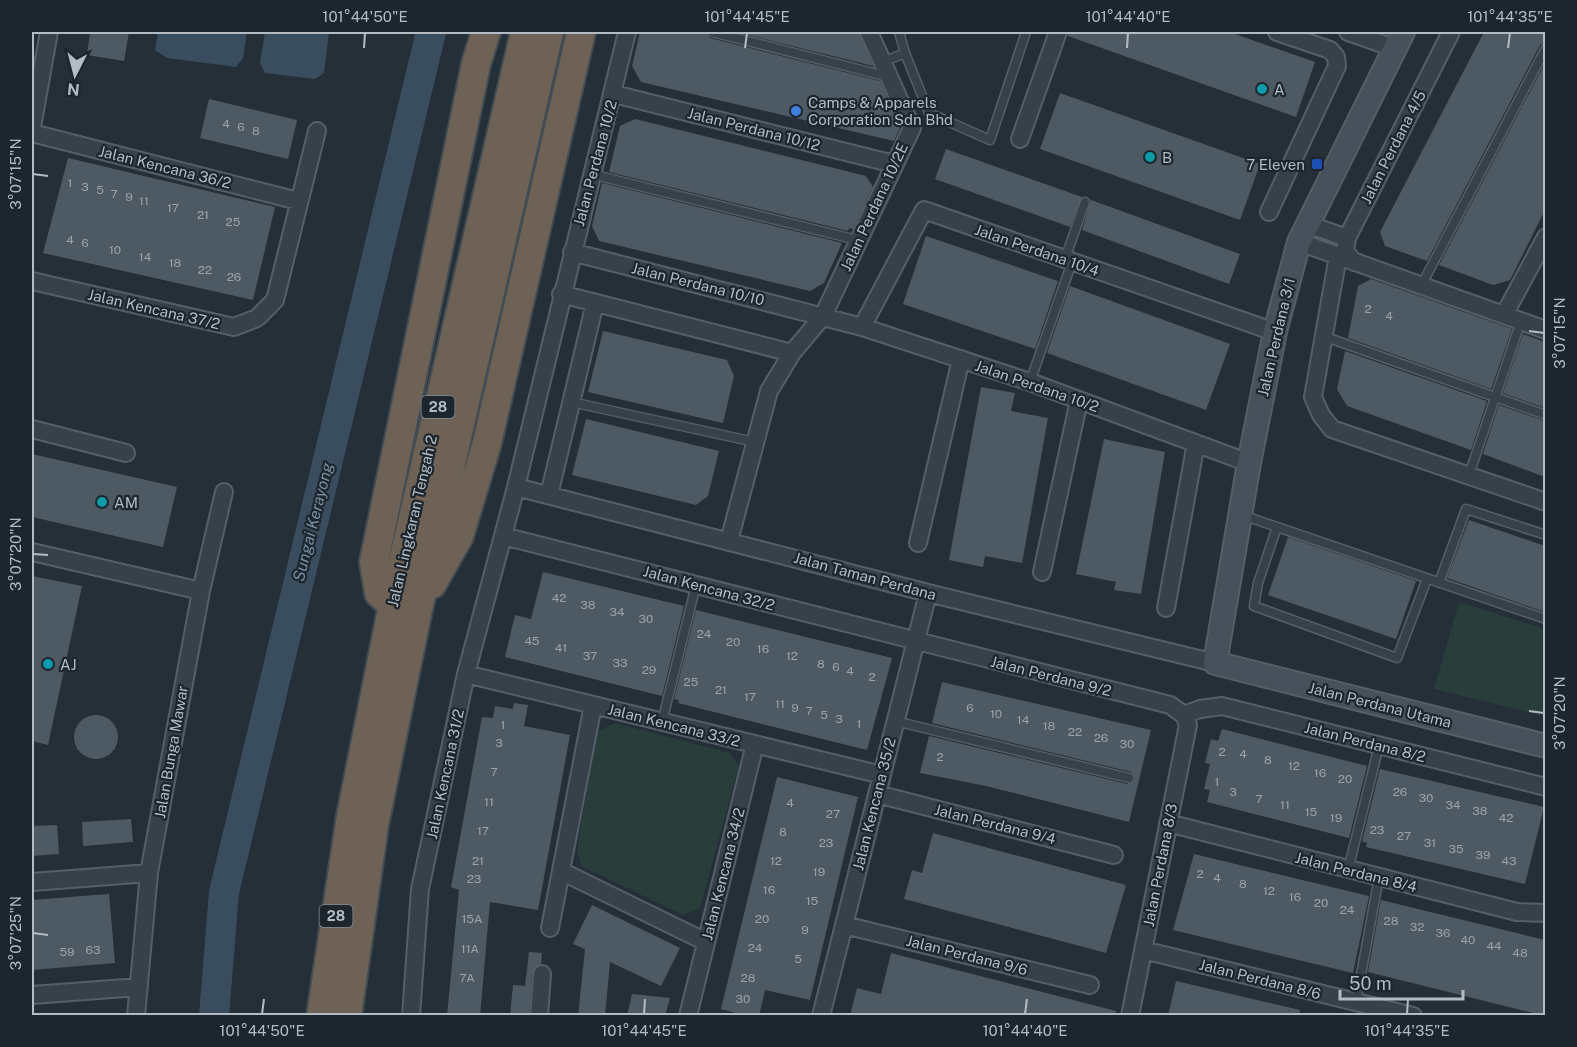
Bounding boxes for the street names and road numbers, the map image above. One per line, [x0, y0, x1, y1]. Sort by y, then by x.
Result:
street label: Jalan Perdana 4/5 [1357, 87, 1429, 207]
street label: Jalan Perdana 10/2 [570, 98, 620, 228]
street label: Jalan Perdana 10/12 [686, 104, 822, 154]
street label: Jalan Perdana 10/2E [837, 140, 911, 274]
street label: Jalan Kencana 36/2 [97, 142, 233, 192]
street label: Jalan Perdana 10/4 [972, 221, 1102, 279]
street label: Jalan Perdana 10/10 [630, 259, 766, 309]
street label: Jalan Perdana 3/1 [1254, 276, 1298, 398]
street label: Jalan Kencana 37/2 [86, 285, 222, 333]
street label: Jalan Perdana 10/2 [973, 357, 1101, 415]
road number: 28 [422, 396, 454, 418]
street label: Jalan Lingkaran Tengah 2 [384, 433, 440, 609]
street label: Jalan Taman Perdana [792, 549, 938, 603]
street label: Jalan Kencana 32/2 [641, 562, 777, 614]
street label: Jalan Perdana 9/2 [989, 653, 1113, 699]
street label: Jalan Perdana Utama [1307, 679, 1453, 731]
street label: Jalan Bunga Mawar [151, 684, 191, 820]
street label: Jalan Kencana 33/2 [606, 700, 742, 750]
street label: Jalan Kencana 31/2 [423, 707, 467, 841]
street label: Jalan Perdana 8/2 [1303, 719, 1428, 765]
street label: Jalan Kencana 35/2 [849, 736, 899, 872]
street label: Jalan Perdana 9/4 [932, 801, 1058, 847]
street label: Jalan Perdana 8/3 [1140, 802, 1180, 928]
street label: Jalan Kencana 34/2 [698, 806, 748, 942]
street label: Jalan Perdana 8/4 [1293, 849, 1419, 895]
road number: 28 [320, 905, 352, 927]
street label: Jalan Perdana 9/6 [904, 932, 1030, 978]
street label: Jalan Perdana 8/6 [1197, 956, 1323, 1002]

